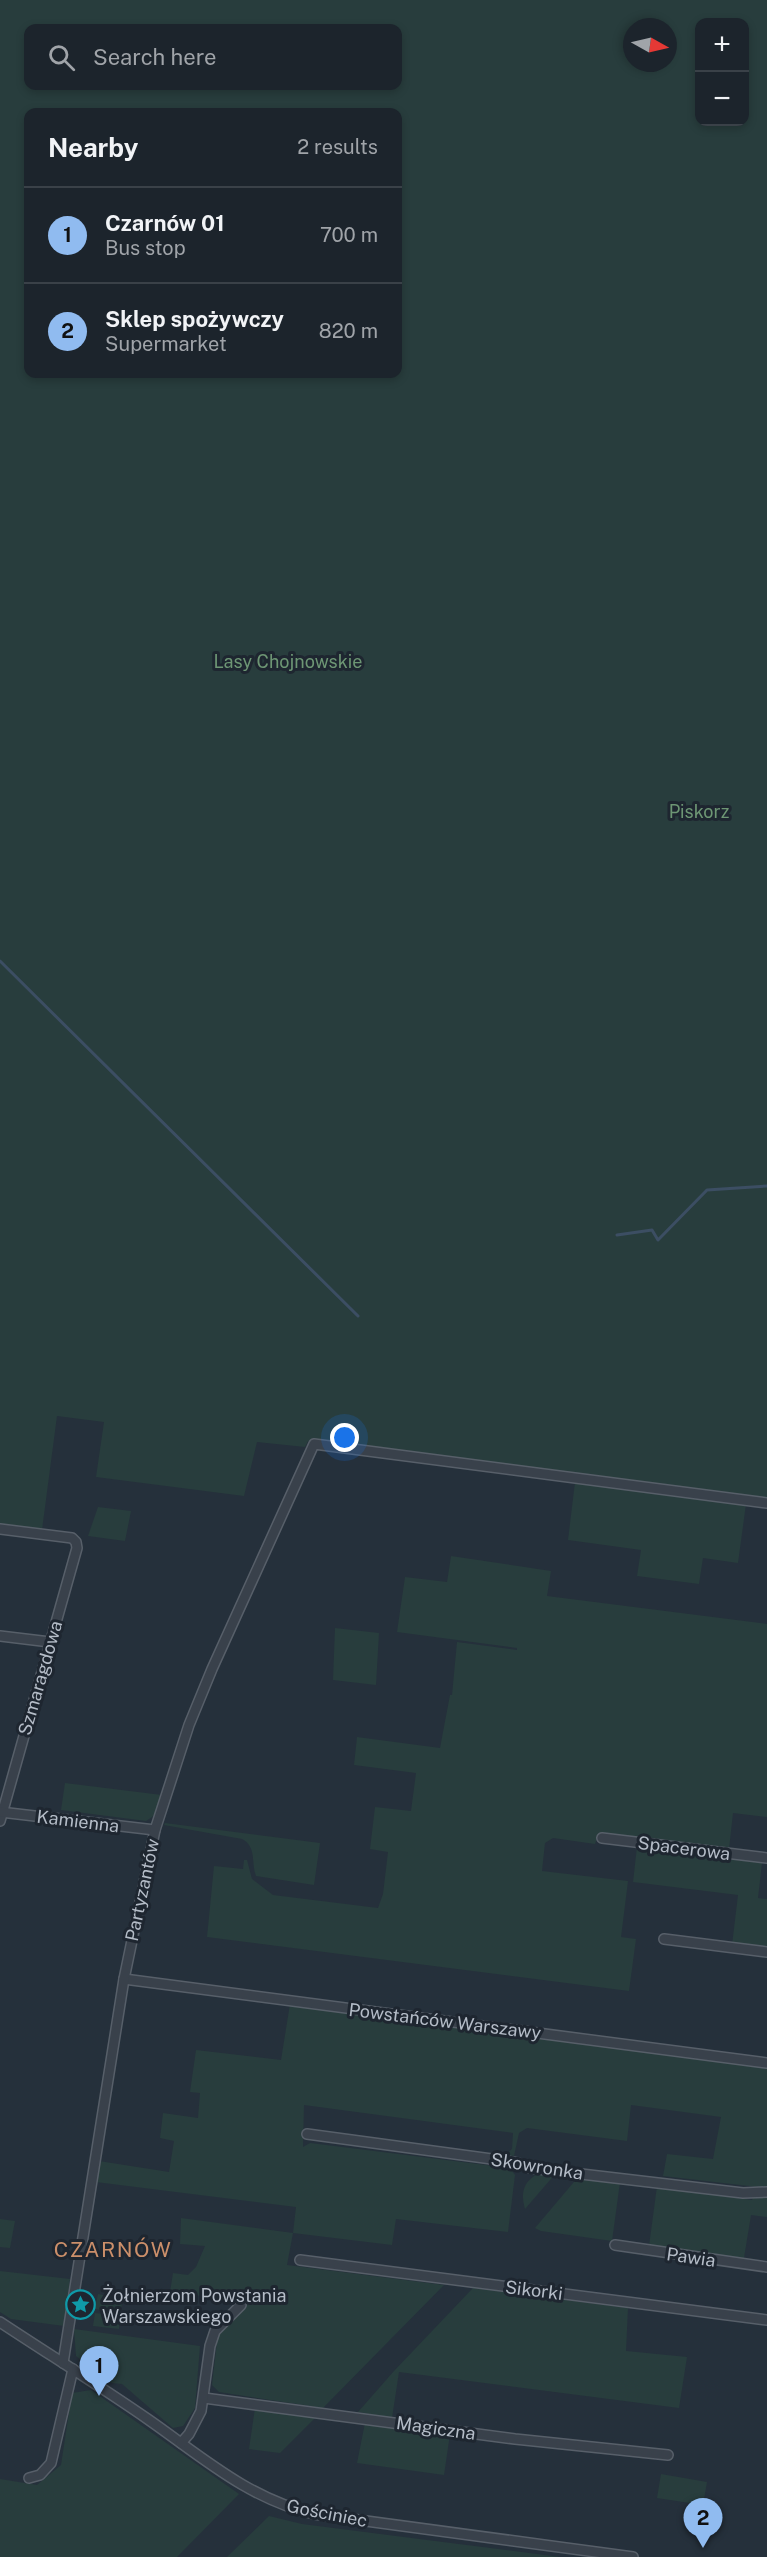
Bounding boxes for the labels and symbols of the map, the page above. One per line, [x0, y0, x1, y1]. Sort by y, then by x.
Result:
north arrow [623, 18, 677, 72]
park label: Lasy Chojnowskie [214, 651, 362, 672]
park label: Piskorz [669, 801, 729, 822]
your location [330, 1423, 359, 1452]
street label: Szmaragdowa [14, 1618, 66, 1738]
street label: Kamienna [36, 1806, 120, 1836]
street label: Spacerowa [636, 1832, 732, 1864]
street label: Partyzantów [121, 1837, 163, 1943]
street label: Powstańców Warszawy [348, 1999, 543, 2043]
street label: Skowronka [489, 2148, 585, 2184]
district label: CZARNÓW [54, 2237, 172, 2262]
street label: Pawia [665, 2243, 717, 2271]
street label: Sikorki [504, 2276, 564, 2304]
place label: Żołnierzom Powstania Warszawskiego [102, 2284, 286, 2327]
place icon: Żołnierzom Powstania Warszawskiego [65, 2289, 97, 2321]
pin: 1 [80, 2346, 118, 2396]
street label: Magiczna [395, 2412, 477, 2444]
street label: Gościniec [285, 2495, 369, 2531]
pin: 2 [684, 2498, 722, 2548]

